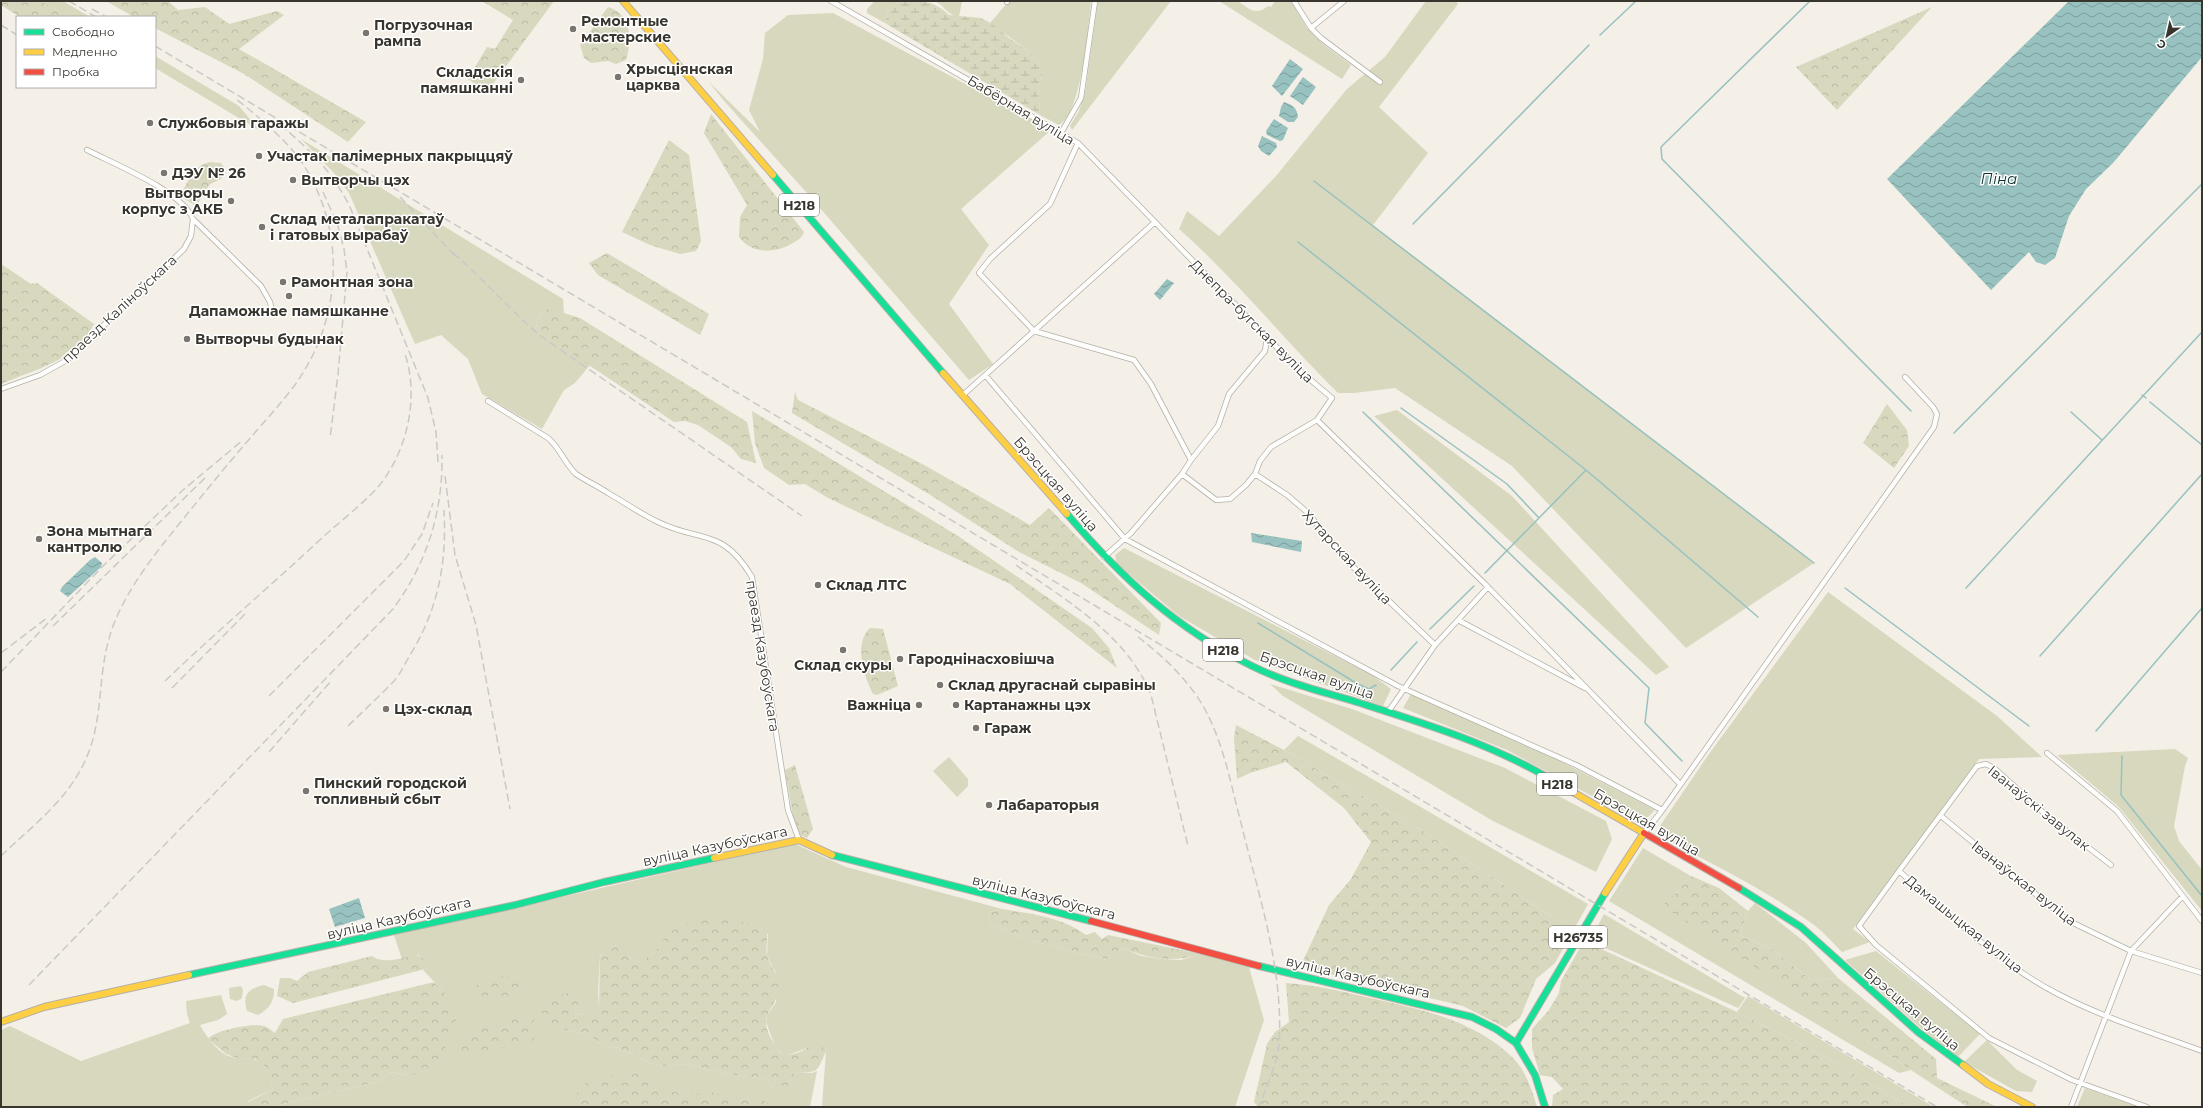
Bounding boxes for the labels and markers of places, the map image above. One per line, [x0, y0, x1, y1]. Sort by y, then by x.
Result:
place label: Ремонтные мастерские [581, 12, 671, 46]
place label: Погрузочная рампа [374, 16, 473, 50]
marker: Ремонтные мастерские [568, 24, 578, 34]
marker: Погрузочная рампа [361, 28, 371, 38]
place label: Хрысціянская царква [626, 60, 733, 94]
place label: Складскія памяшканні [420, 63, 513, 97]
marker: Хрысціянская царква [613, 72, 623, 82]
marker: Складскія памяшканні [516, 75, 526, 85]
place label: Службовыя гаражы [158, 114, 309, 132]
marker: Службовыя гаражы [145, 118, 155, 128]
place label: Участак палімерных пакрыццяў [267, 147, 513, 165]
marker: Участак палімерных пакрыццяў [254, 151, 264, 161]
place label: ДЭУ № 26 [172, 164, 246, 182]
marker: ДЭУ № 26 [159, 168, 169, 178]
place label: Вытворчы цэх [301, 171, 410, 189]
marker: Вытворчы цэх [288, 175, 298, 185]
place label: Вытворчы корпус з АКБ [122, 184, 223, 218]
marker: Вытворчы корпус з АКБ [226, 196, 236, 206]
place label: Склад металапракатаў і гатовых вырабаў [270, 210, 444, 244]
marker: Склад металапракатаў і гатовых вырабаў [257, 222, 267, 232]
place label: Рамонтная зона [291, 273, 413, 291]
marker: Рамонтная зона [278, 277, 288, 287]
marker: Дапаможнае памяшканне [284, 291, 294, 301]
place label: Дапаможнае памяшканне [189, 302, 389, 320]
place label: Вытворчы будынак [195, 330, 344, 348]
marker: Вытворчы будынак [182, 334, 192, 344]
place label: Зона мытнага кантролю [46, 522, 152, 556]
marker: Зона мытнага кантролю [34, 534, 44, 544]
place label: Склад ЛТС [826, 576, 907, 594]
marker: Склад ЛТС [813, 580, 823, 590]
marker: Склад скуры [838, 645, 848, 655]
place label: Гароднінасховішча [908, 650, 1054, 668]
marker: Гароднінасховішча [895, 654, 905, 664]
place label: Склад скуры [794, 656, 892, 674]
place label: Склад другаснай сыравіны [948, 676, 1156, 694]
marker: Склад другаснай сыравіны [935, 680, 945, 690]
place label: Важніца [847, 696, 911, 714]
place label: Картанажны цэх [964, 696, 1091, 714]
place label: Цэх-склад [394, 700, 472, 718]
marker: Важніца [914, 700, 924, 710]
marker: Картанажны цэх [951, 700, 961, 710]
marker: Цэх-склад [381, 704, 391, 714]
place label: Гараж [984, 719, 1031, 737]
marker: Гараж [971, 723, 981, 733]
place label: Пинский городской топливный сбыт [314, 774, 467, 808]
marker: Пинский городской топливный сбыт [301, 786, 311, 796]
place label: Лабараторыя [997, 796, 1099, 814]
marker: Лабараторыя [984, 800, 994, 810]

